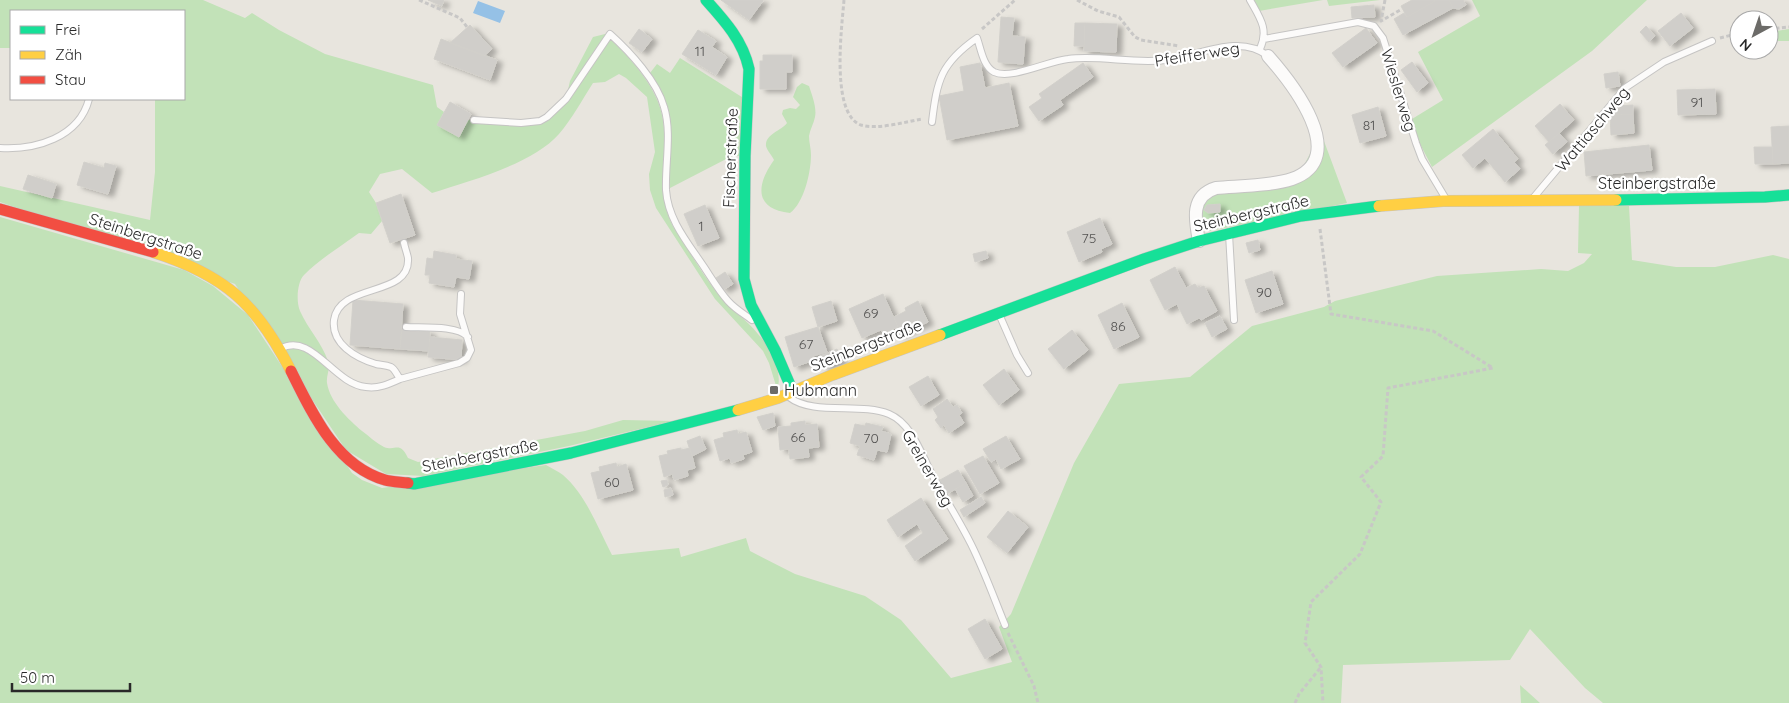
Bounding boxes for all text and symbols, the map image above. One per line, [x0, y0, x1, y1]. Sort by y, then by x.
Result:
legend [10, 10, 185, 100]
north arrow [1729, 10, 1779, 60]
text: Frei [55, 20, 81, 39]
text: N [1736, 35, 1755, 55]
street label: Pfeifferweg [1153, 37, 1241, 71]
house number: 11 [695, 42, 705, 60]
text: Zäh [55, 45, 82, 64]
street label: Wieslerweg [1377, 46, 1421, 134]
text: Stau [55, 70, 86, 89]
street label: Wattiaschweg [1551, 82, 1633, 176]
house number: 91 [1690, 93, 1704, 111]
street label: Fischerstraße [718, 108, 742, 208]
house number: 81 [1363, 116, 1375, 134]
street label: Steinbergstraße [1598, 173, 1716, 193]
street label: Steinbergstraße [1191, 190, 1311, 236]
street label: Steinbergstraße [87, 208, 205, 264]
house number: 1 [698, 217, 704, 235]
house number: 75 [1082, 229, 1096, 247]
house number: 90 [1256, 283, 1272, 301]
house number: 69 [863, 304, 879, 322]
street label: Steinbergstraße [807, 315, 925, 375]
house number: 86 [1110, 317, 1126, 335]
house number: 67 [799, 335, 813, 353]
place label: Hubmann [784, 380, 857, 400]
marker: Hubmann [768, 384, 780, 396]
street label: Greinerweg [898, 426, 958, 510]
house number: 66 [790, 428, 806, 446]
house number: 70 [863, 429, 879, 447]
street label: Steinbergstraße [420, 434, 540, 476]
house number: 60 [604, 473, 620, 491]
scale bar [12, 660, 130, 692]
text: 50 m [20, 668, 55, 687]

